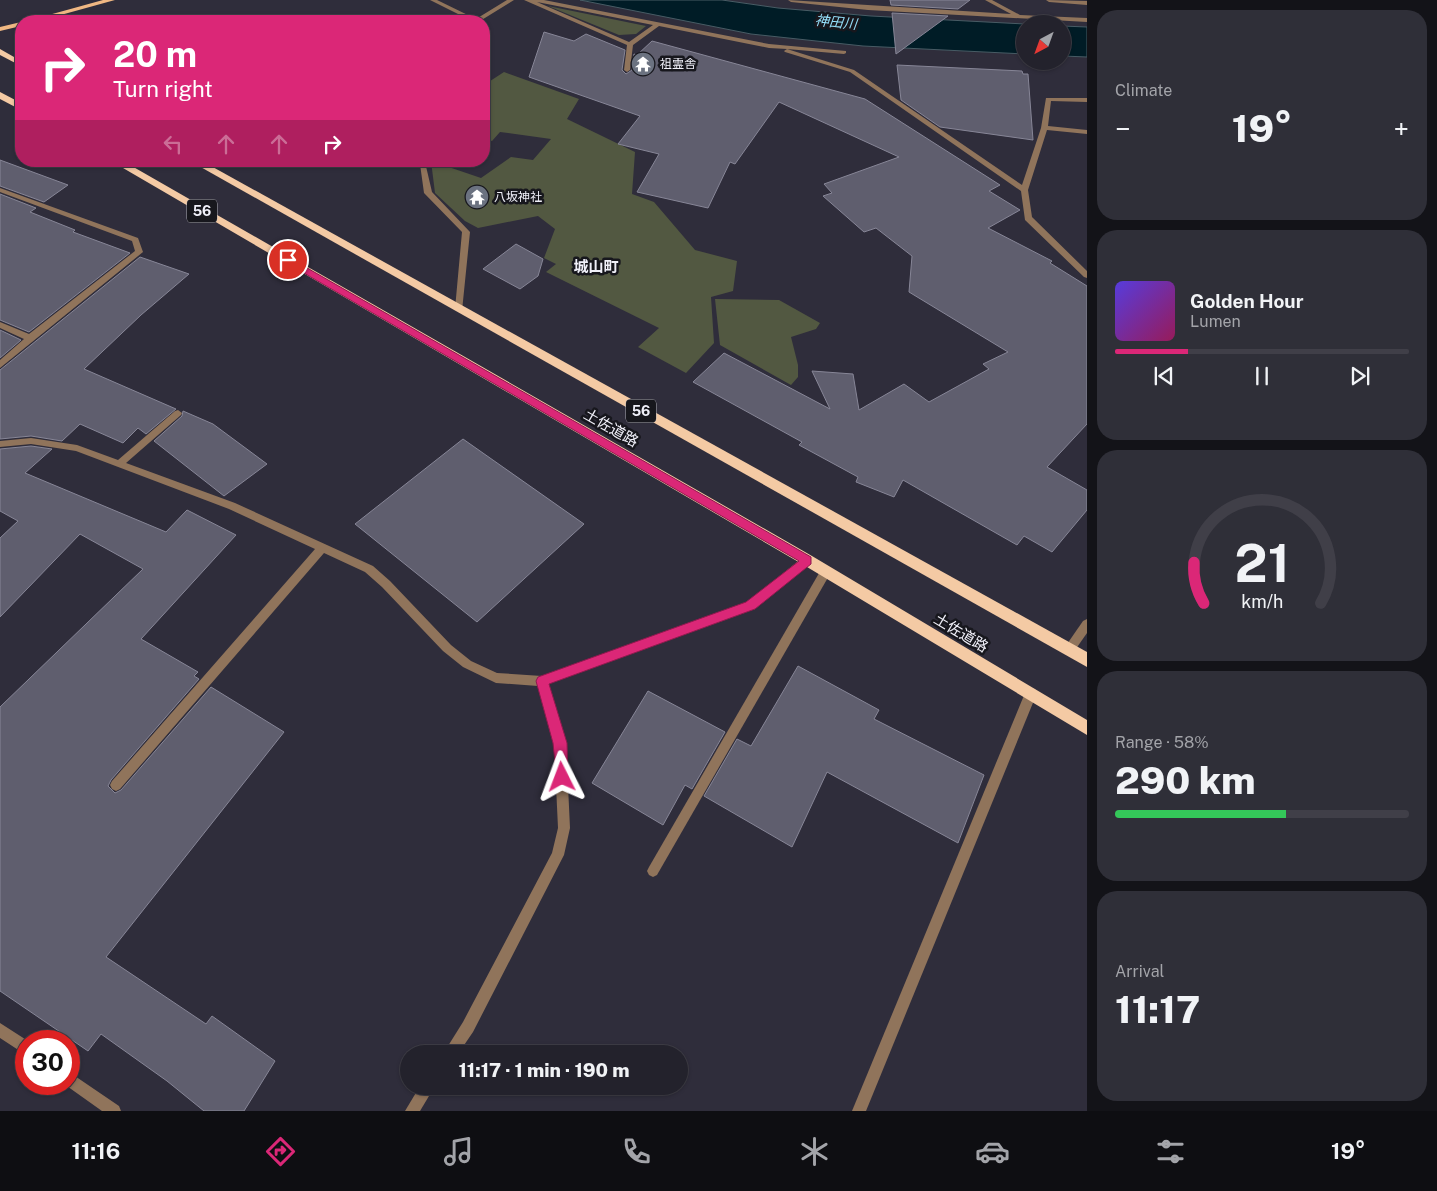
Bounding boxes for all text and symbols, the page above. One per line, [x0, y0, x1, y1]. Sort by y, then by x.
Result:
water label: 神田川 [814, 12, 860, 32]
north arrow [1016, 15, 1071, 70]
map controls [1016, 15, 1071, 70]
text: 20 m [113, 34, 197, 75]
icon: right [30, 35, 95, 100]
temple icon: 祖霊舎 [630, 51, 656, 77]
place label: 祖霊舎 [660, 57, 696, 71]
text: Turn right [113, 76, 213, 102]
text: Climate [1115, 81, 1172, 100]
text: 19° [1232, 106, 1292, 151]
text: − [1115, 112, 1131, 145]
text: + [1393, 112, 1409, 145]
icon: left [159, 130, 187, 158]
icon: ahead [212, 130, 240, 158]
icon: ahead [265, 130, 293, 158]
icon: right [318, 130, 346, 158]
temple icon: 八坂神社 [464, 184, 490, 210]
place label: 八坂神社 [494, 190, 542, 204]
road number: 56 [187, 200, 217, 222]
pin [267, 239, 309, 281]
icon: arrive [274, 246, 302, 274]
district label: 城山町 [573, 258, 619, 275]
text: Golden Hour [1190, 290, 1304, 312]
text: Lumen [1190, 312, 1241, 331]
icon: previous [1150, 362, 1178, 390]
icon: pause [1248, 362, 1276, 390]
icon: next [1346, 362, 1374, 390]
road number: 56 [626, 400, 656, 422]
street label: 土佐道路 [581, 405, 641, 450]
text: 21 [1234, 533, 1290, 594]
text: km/h [1241, 591, 1283, 612]
street label: 土佐道路 [931, 610, 991, 655]
text: Range · 58% [1115, 733, 1209, 752]
position arrow [535, 750, 587, 802]
text: 290 km [1115, 758, 1256, 803]
text: Arrival [1115, 962, 1164, 981]
text: 11:17 [1115, 987, 1200, 1032]
speed limit sign: 30 [15, 1030, 80, 1095]
text: 11:17 · 1 min · 190 m [459, 1059, 629, 1081]
icon: directions [263, 1134, 298, 1169]
icon: music [441, 1134, 476, 1169]
icon: phone [619, 1134, 654, 1169]
icon: climate [797, 1134, 832, 1169]
icon: car [975, 1134, 1010, 1169]
icon: filters [1153, 1134, 1188, 1169]
text: 11:16 [71, 1138, 120, 1164]
text: 19° [1331, 1138, 1365, 1164]

